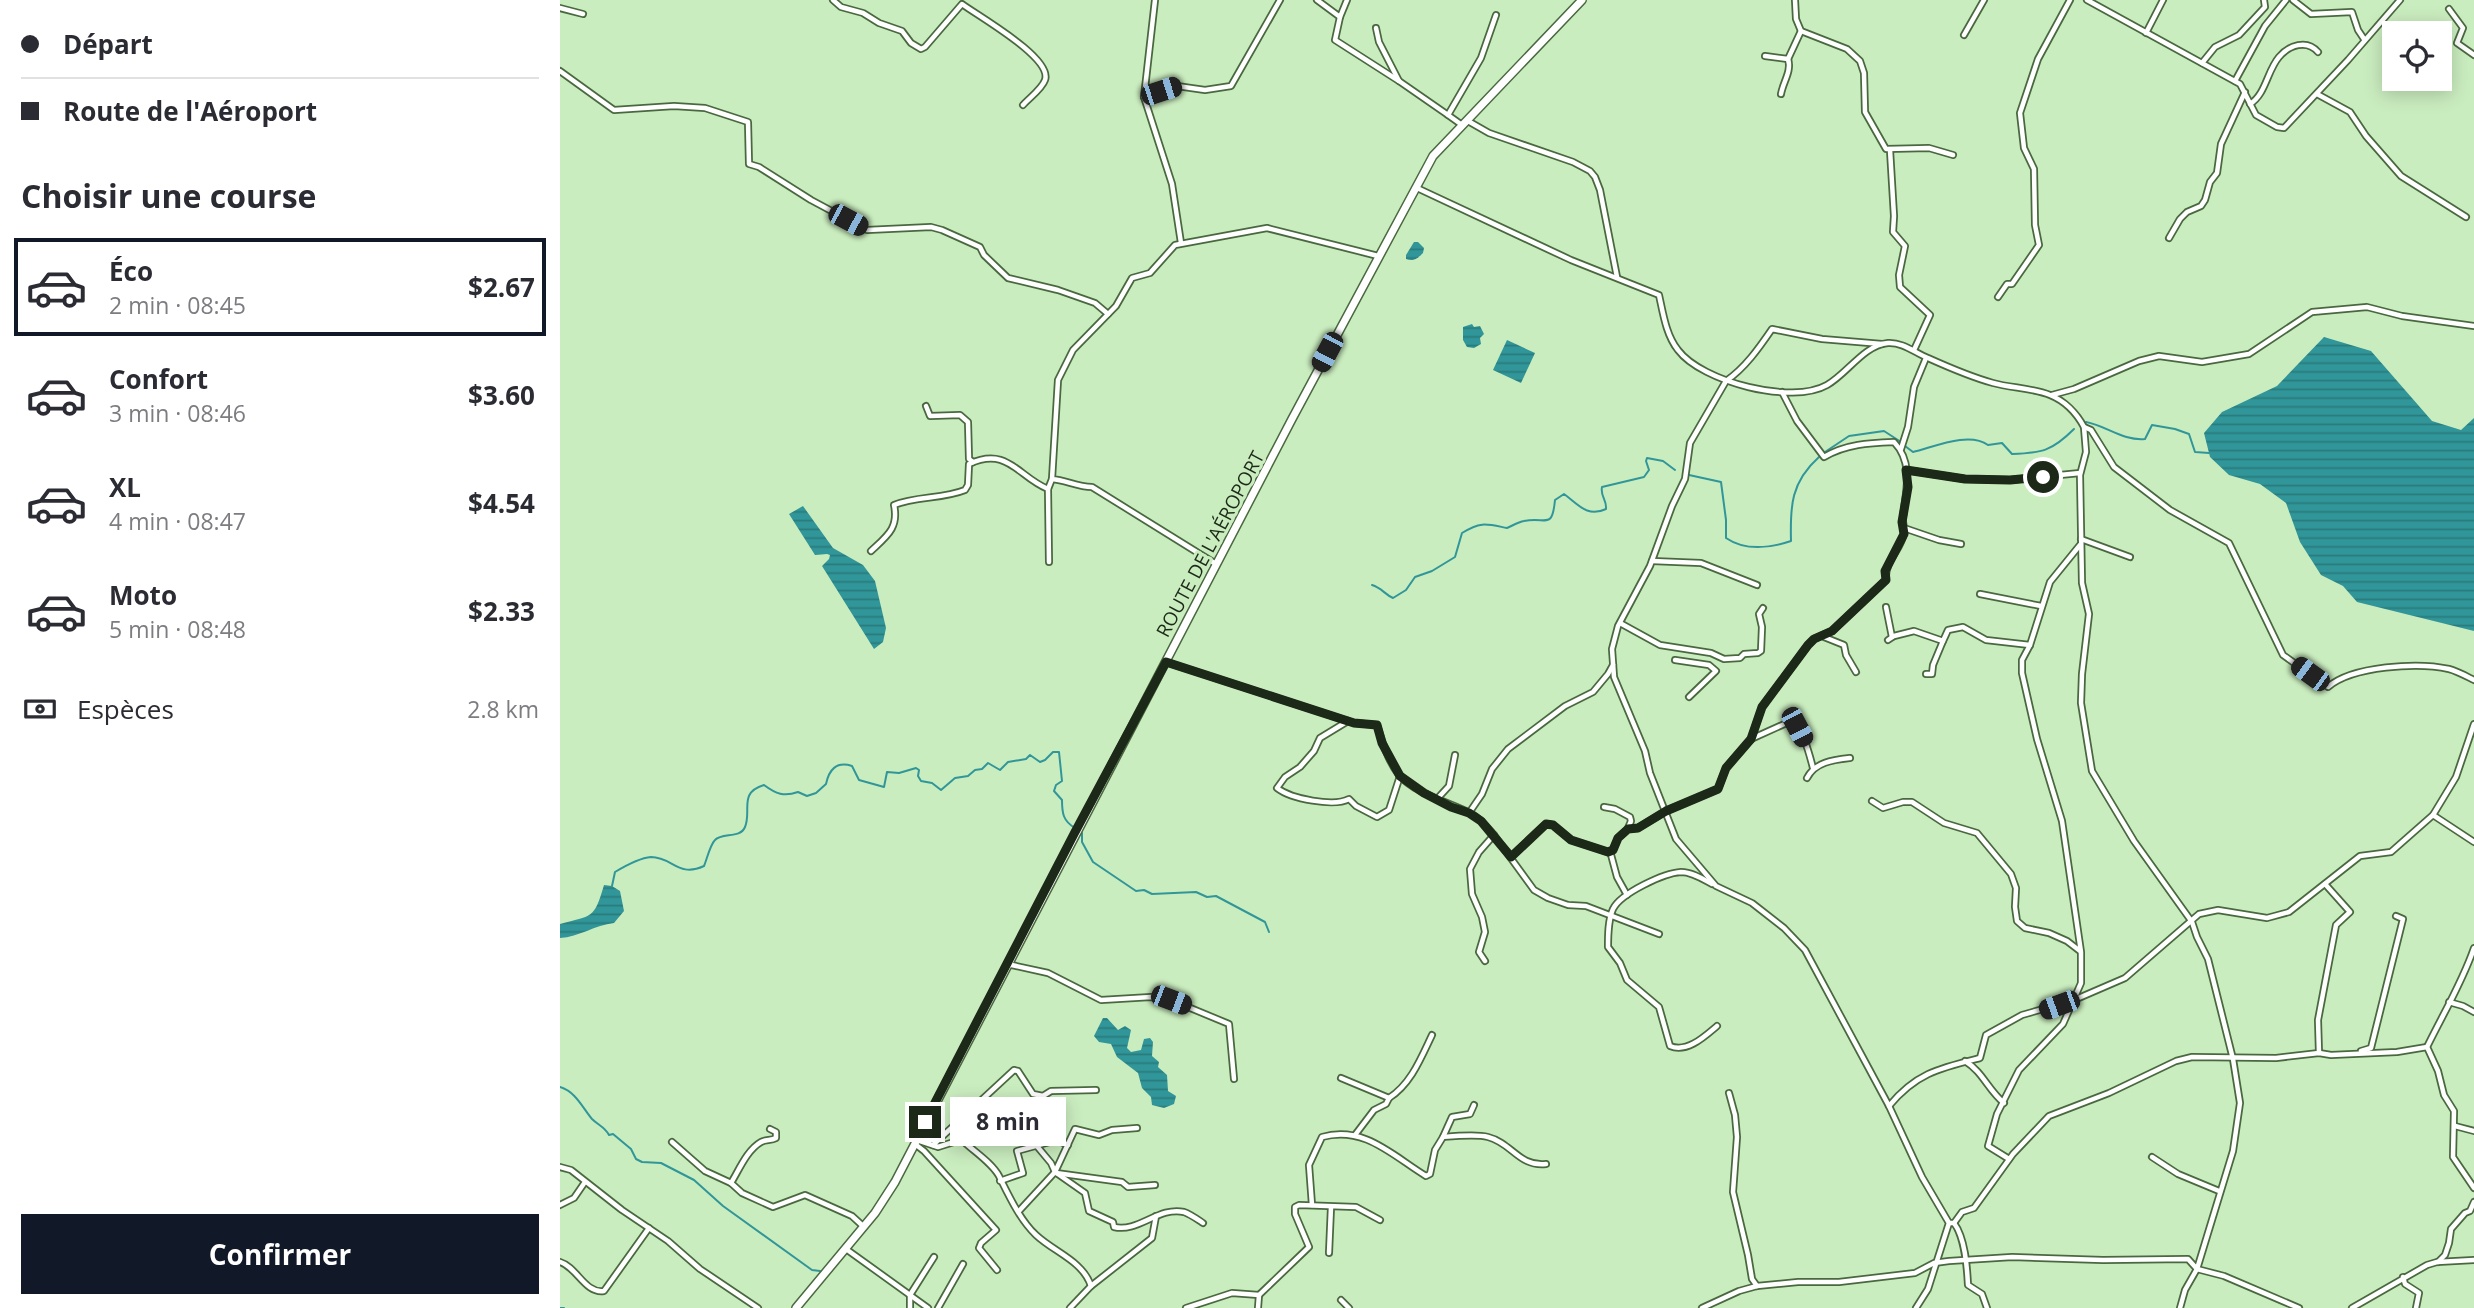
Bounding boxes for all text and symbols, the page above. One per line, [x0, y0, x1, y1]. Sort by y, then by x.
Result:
map controls [2382, 21, 2452, 91]
button: locate [2382, 21, 2452, 91]
text: Départ [63, 26, 153, 62]
car [1138, 75, 1185, 107]
text: Route de l'Aéroport [63, 93, 317, 129]
text: Choisir une course [21, 174, 316, 217]
car [825, 201, 872, 239]
text: Éco [109, 253, 153, 289]
icon: car [25, 256, 88, 319]
text: $2.67 [468, 269, 535, 305]
text: 2 min · 08:45 [109, 289, 246, 321]
car [1308, 329, 1347, 375]
text: Confort [109, 361, 208, 397]
icon: car [25, 364, 88, 427]
text: $3.60 [468, 377, 535, 413]
text: 3 min · 08:46 [109, 397, 246, 429]
street label: ROUTE DE L'AÉROPORT [1150, 446, 1270, 642]
route start [2027, 461, 2059, 493]
text: XL [109, 469, 141, 505]
icon: car [25, 472, 88, 535]
text: $4.54 [468, 485, 535, 521]
text: 4 min · 08:47 [109, 505, 246, 537]
text: Moto [109, 577, 177, 613]
icon: car [25, 580, 88, 643]
text: $2.33 [468, 593, 535, 629]
text: 5 min · 08:48 [109, 613, 246, 645]
car [2287, 653, 2334, 695]
icon: cash [21, 690, 59, 728]
text: Espèces [77, 691, 174, 727]
text: 2.8 km [467, 693, 539, 725]
car [1778, 704, 1817, 750]
car [1148, 983, 1195, 1017]
car [2036, 988, 2083, 1022]
callout: 8 min [950, 1098, 1065, 1146]
text: 8 min [976, 1105, 1040, 1137]
route end [909, 1106, 941, 1138]
button: Confirmer [21, 1214, 539, 1294]

